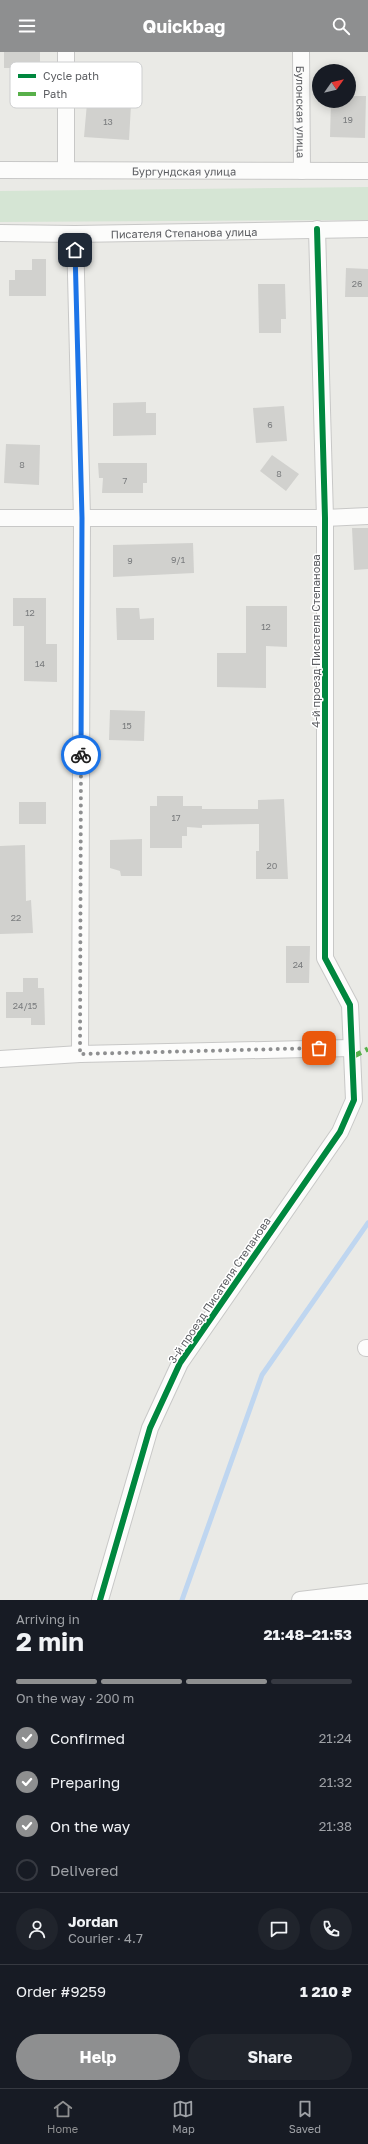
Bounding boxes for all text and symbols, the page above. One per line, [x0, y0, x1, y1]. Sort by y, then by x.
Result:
icon: menu [16, 15, 38, 37]
text: Quickbag [143, 15, 225, 37]
icon: search [330, 15, 352, 37]
legend [10, 62, 142, 108]
north arrow [312, 64, 356, 108]
map controls [312, 64, 356, 108]
street label: Булонская улица [295, 66, 308, 158]
text: Cycle path [43, 69, 99, 82]
text: Path [43, 87, 67, 100]
house number: 19 [343, 114, 353, 125]
house number: 13 [103, 116, 113, 127]
street label: Бургундская улица [132, 164, 236, 177]
street label: Писателя Степанова улица [110, 224, 258, 240]
pin [58, 233, 92, 267]
icon: home [64, 239, 86, 261]
house number: 26 [352, 278, 362, 289]
house number: 6 [267, 419, 273, 430]
house number: 8 [19, 459, 25, 470]
house number: 8 [276, 468, 282, 479]
house number: 7 [123, 475, 128, 486]
house number: 9/1 [171, 554, 186, 565]
street label: 4-й проезд Писателя Степанова [309, 554, 322, 728]
house number: 9 [127, 555, 133, 566]
house number: 12 [25, 607, 35, 618]
house number: 12 [261, 621, 271, 632]
house number: 14 [35, 658, 45, 669]
house number: 15 [122, 720, 132, 731]
courier [61, 735, 101, 775]
icon: bike [70, 744, 92, 766]
house number: 17 [171, 812, 181, 823]
house number: 20 [267, 860, 278, 871]
house number: 22 [11, 912, 21, 923]
house number: 24 [293, 959, 304, 970]
house number: 24/15 [13, 1000, 37, 1011]
pin [302, 1031, 336, 1065]
icon: bag [308, 1037, 330, 1059]
street label: 3-й проезд Писателя Степанова [165, 1215, 273, 1365]
text: Arriving in [16, 1611, 80, 1627]
text: 21:48–21:53 [263, 1625, 352, 1643]
text: 2 min [16, 1626, 84, 1657]
text: On the way · 200 m [16, 1690, 134, 1706]
icon: check [16, 1727, 38, 1749]
text: Confirmed [50, 1729, 125, 1747]
text: 21:24 [319, 1730, 352, 1746]
icon: check [16, 1771, 38, 1793]
text: Preparing [50, 1773, 120, 1791]
text: 21:32 [319, 1774, 352, 1790]
icon: check [16, 1815, 38, 1837]
text: On the way [50, 1817, 130, 1835]
text: 21:38 [319, 1818, 352, 1834]
text: Delivered [50, 1861, 118, 1879]
button: person [16, 1908, 58, 1950]
button: chat [258, 1908, 300, 1950]
button: phone [310, 1908, 352, 1950]
text: Jordan [68, 1912, 118, 1930]
text: Courier · 4.7 [68, 1930, 143, 1946]
text: Order #9259 [16, 1982, 106, 2000]
text: 1 210 ₽ [300, 1982, 352, 2000]
button: Help [16, 2034, 180, 2080]
button: Share [188, 2034, 352, 2080]
tab: Home [47, 2098, 78, 2135]
tab: Map [172, 2098, 195, 2135]
tab: Saved [289, 2098, 321, 2135]

